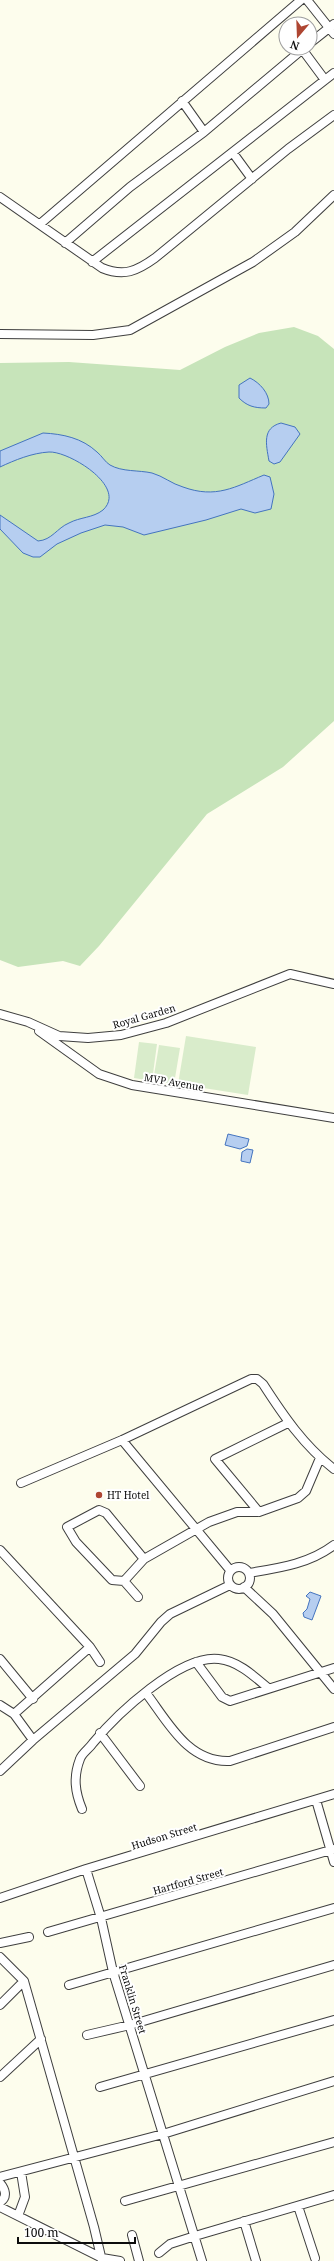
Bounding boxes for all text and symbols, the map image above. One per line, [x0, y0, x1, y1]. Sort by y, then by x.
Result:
north arrow [278, 16, 318, 56]
text: N [288, 37, 301, 54]
street label: Royal Garden [111, 1000, 177, 1032]
street label: MVP Avenue [143, 1070, 205, 1094]
place label: HT Hotel [107, 1488, 149, 1502]
marker: HT Hotel [94, 1490, 104, 1500]
street label: Hudson Street [130, 1819, 199, 1853]
street label: Hartford Street [151, 1864, 225, 1898]
street label: Franklin Street [116, 1963, 150, 2036]
scale bar [18, 2219, 135, 2245]
text: 100 m [24, 2224, 59, 2241]

